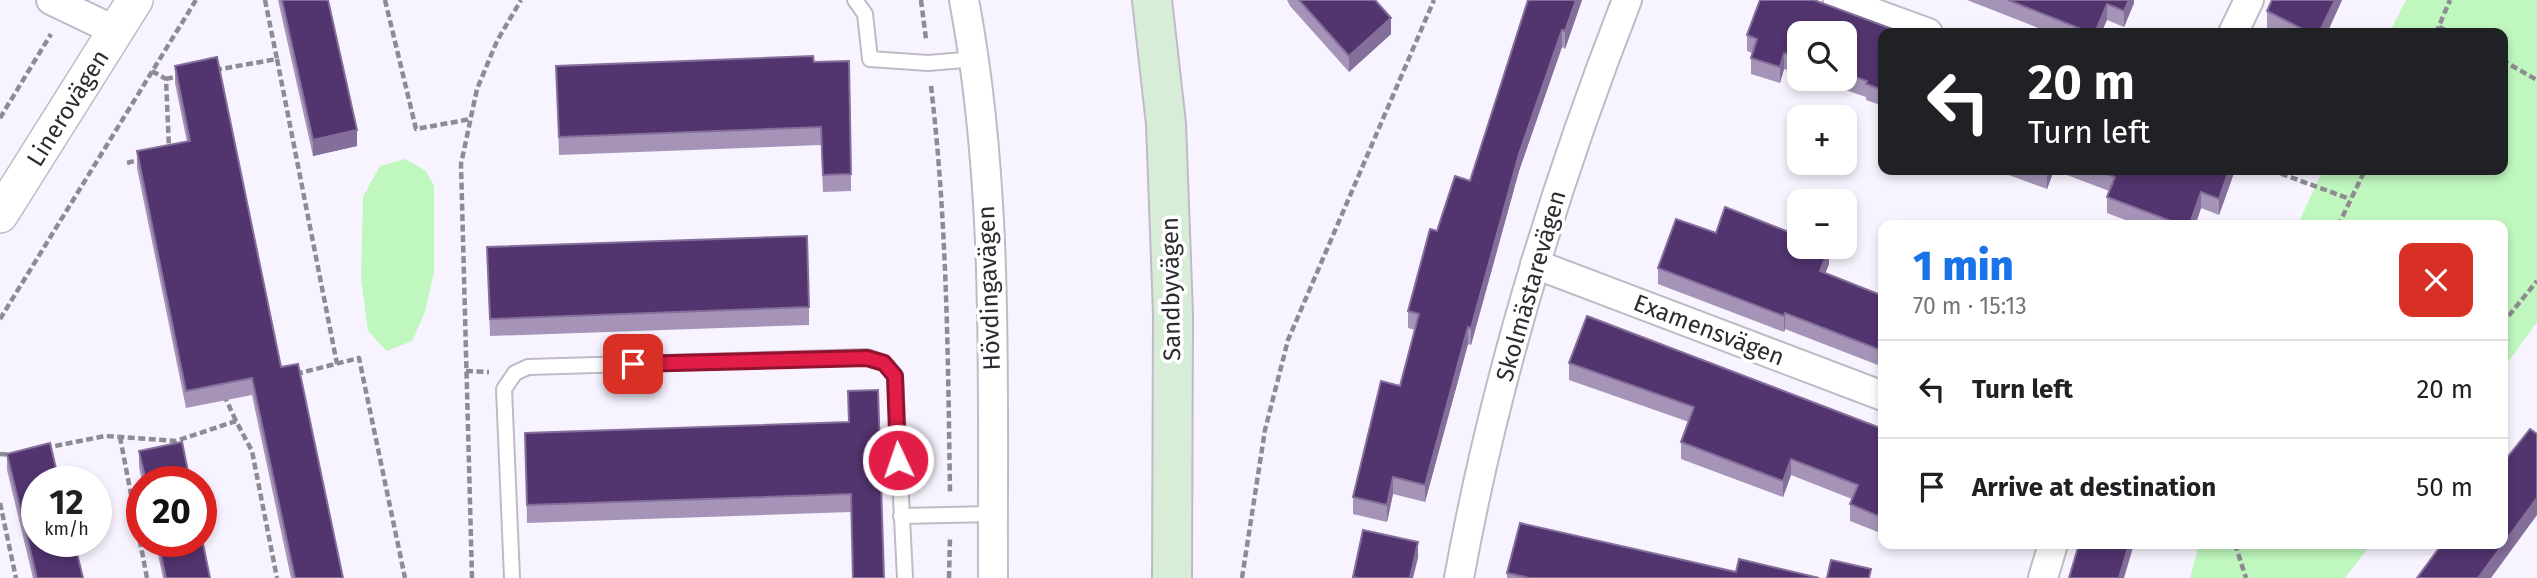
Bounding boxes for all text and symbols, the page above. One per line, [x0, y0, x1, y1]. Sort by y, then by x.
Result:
map controls [1787, 21, 1857, 259]
button: search [1787, 21, 1857, 91]
street label: Linerovägen [21, 45, 115, 171]
text: 20 m [2028, 53, 2135, 112]
icon: left [1913, 56, 2004, 147]
button: + [1787, 105, 1857, 175]
text: Turn left [2028, 113, 2150, 151]
street label: Skolmästarevägen [1490, 187, 1572, 385]
button: − [1787, 189, 1857, 259]
street label: Hövdingavägen [972, 205, 1006, 371]
street label: Sandbyvägen [1156, 217, 1186, 361]
text: 1 min [1913, 241, 2014, 291]
button: close [2399, 243, 2473, 317]
street label: Examensvägen [1630, 288, 1788, 372]
text: 70 m · 15:13 [1913, 292, 2027, 320]
pin [603, 334, 663, 394]
icon: arrive [614, 345, 652, 383]
icon: left [1913, 370, 1951, 408]
text: Turn left [1972, 374, 2073, 405]
text: 20 m [2416, 374, 2473, 405]
position arrow [861, 423, 935, 497]
speed limit sign: 20 [126, 466, 217, 557]
icon: arrive [1913, 468, 1951, 506]
text: Arrive at destination [1972, 472, 2216, 503]
text: 50 m [2416, 472, 2473, 503]
text: 12 [49, 481, 84, 523]
text: km/h [44, 518, 89, 540]

